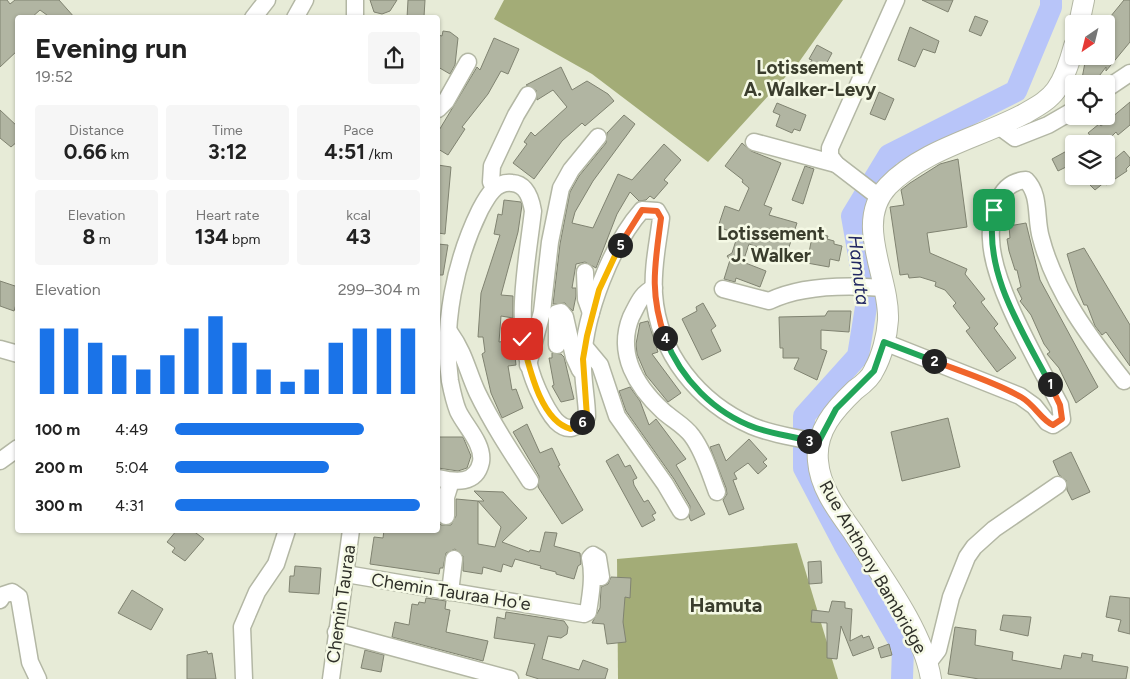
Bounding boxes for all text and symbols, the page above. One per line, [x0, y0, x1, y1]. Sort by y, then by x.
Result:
north arrow [1065, 15, 1115, 65]
map controls [1065, 15, 1115, 185]
text: Evening run [35, 31, 187, 65]
button: share [368, 32, 420, 84]
district label: Lotissement A. Walker-Levy [744, 56, 876, 101]
text: 19:52 [35, 67, 73, 86]
button: locate [1065, 75, 1115, 125]
text: Distance [69, 122, 124, 139]
text: Time [212, 122, 243, 139]
text: Pace [343, 122, 374, 139]
button: layers [1065, 135, 1115, 185]
text: 0.66 [64, 139, 107, 164]
text: 3:12 [208, 139, 247, 164]
text: 4:51 [324, 139, 365, 164]
text: km [107, 146, 129, 163]
text: /km [365, 146, 393, 163]
pin [973, 189, 1015, 231]
icon: arrive [980, 196, 1008, 224]
text: Elevation [68, 207, 125, 224]
text: Heart rate [196, 207, 259, 224]
text: kcal [346, 207, 371, 224]
district label: Lotissement J. Walker [717, 222, 825, 267]
text: 8 [82, 224, 95, 249]
text: 134 [195, 224, 228, 249]
text: 43 [346, 224, 371, 249]
text: m [95, 231, 111, 248]
text: bpm [228, 231, 260, 248]
pin: 5 [608, 232, 632, 258]
water label: Hamuta [843, 234, 875, 306]
text: 5 [616, 237, 625, 254]
text: Elevation [35, 280, 101, 299]
text: 299–304 m [338, 280, 420, 299]
pin [501, 318, 543, 360]
icon: check [508, 325, 536, 353]
pin: 4 [652, 326, 678, 350]
text: 4 [661, 330, 670, 347]
pin: 2 [922, 348, 946, 374]
text: 2 [930, 353, 939, 370]
pin: 1 [1038, 372, 1062, 396]
text: 1 [1048, 376, 1053, 393]
pin: 6 [570, 410, 594, 434]
text: 6 [578, 414, 587, 431]
text: 100 m [35, 420, 80, 439]
text: 4:49 [115, 420, 148, 439]
pin: 3 [796, 428, 822, 454]
text: 3 [806, 433, 813, 450]
text: 200 m [35, 458, 83, 477]
text: 5:04 [115, 458, 148, 477]
street label: Rue Anthony Bambridge [814, 477, 932, 658]
text: 300 m [35, 496, 82, 515]
text: 4:31 [115, 496, 144, 515]
street label: Chemin Tauraa [322, 543, 360, 665]
street label: Chemin Tauraa Ho'e [370, 569, 532, 615]
district label: Hamuta [690, 593, 762, 617]

